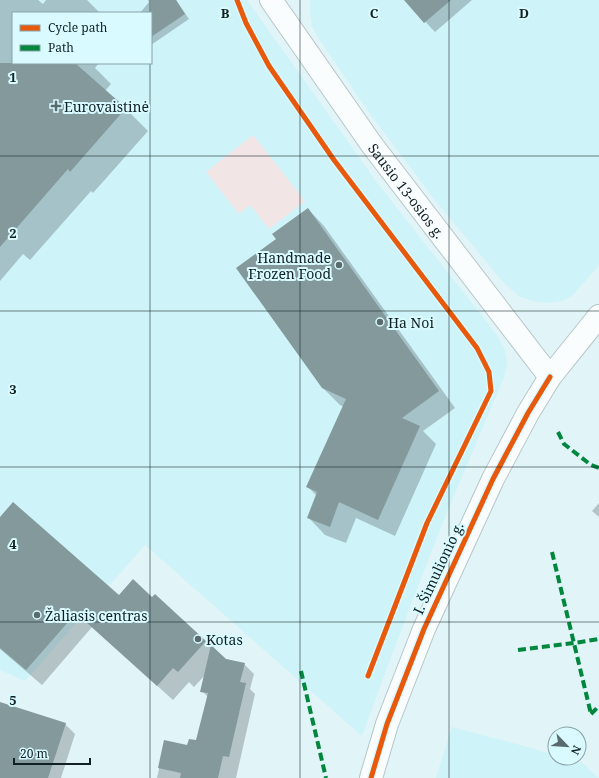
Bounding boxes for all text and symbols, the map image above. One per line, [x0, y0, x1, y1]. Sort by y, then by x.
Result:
text: B [221, 4, 230, 22]
text: C [370, 4, 379, 22]
text: D [519, 4, 529, 22]
legend [12, 12, 152, 64]
text: Cycle path [48, 19, 108, 36]
text: Path [48, 39, 74, 56]
text: 1 [9, 68, 17, 86]
place label: Eurovaistinė [64, 97, 149, 116]
marker: Eurovaistinė [51, 101, 61, 111]
street label: Sausio 13-osios g. [364, 139, 449, 242]
text: 2 [9, 224, 17, 242]
place label: Handmade Frozen Food [248, 248, 331, 283]
marker: Handmade Frozen Food [334, 260, 344, 270]
place label: Ha Noi [388, 313, 434, 332]
marker: Ha Noi [375, 317, 385, 327]
text: 3 [9, 380, 17, 398]
street label: I. Šimulionio g. [408, 519, 468, 617]
text: 4 [9, 535, 17, 553]
place label: Žaliasis centras [45, 606, 147, 625]
marker: Žaliasis centras [32, 610, 42, 620]
place label: Kotas [206, 630, 243, 649]
marker: Kotas [193, 634, 203, 644]
text: 5 [9, 691, 17, 709]
north arrow [547, 726, 587, 766]
scale bar [14, 740, 90, 766]
text: N [568, 743, 585, 758]
text: 20 m [20, 745, 48, 762]

